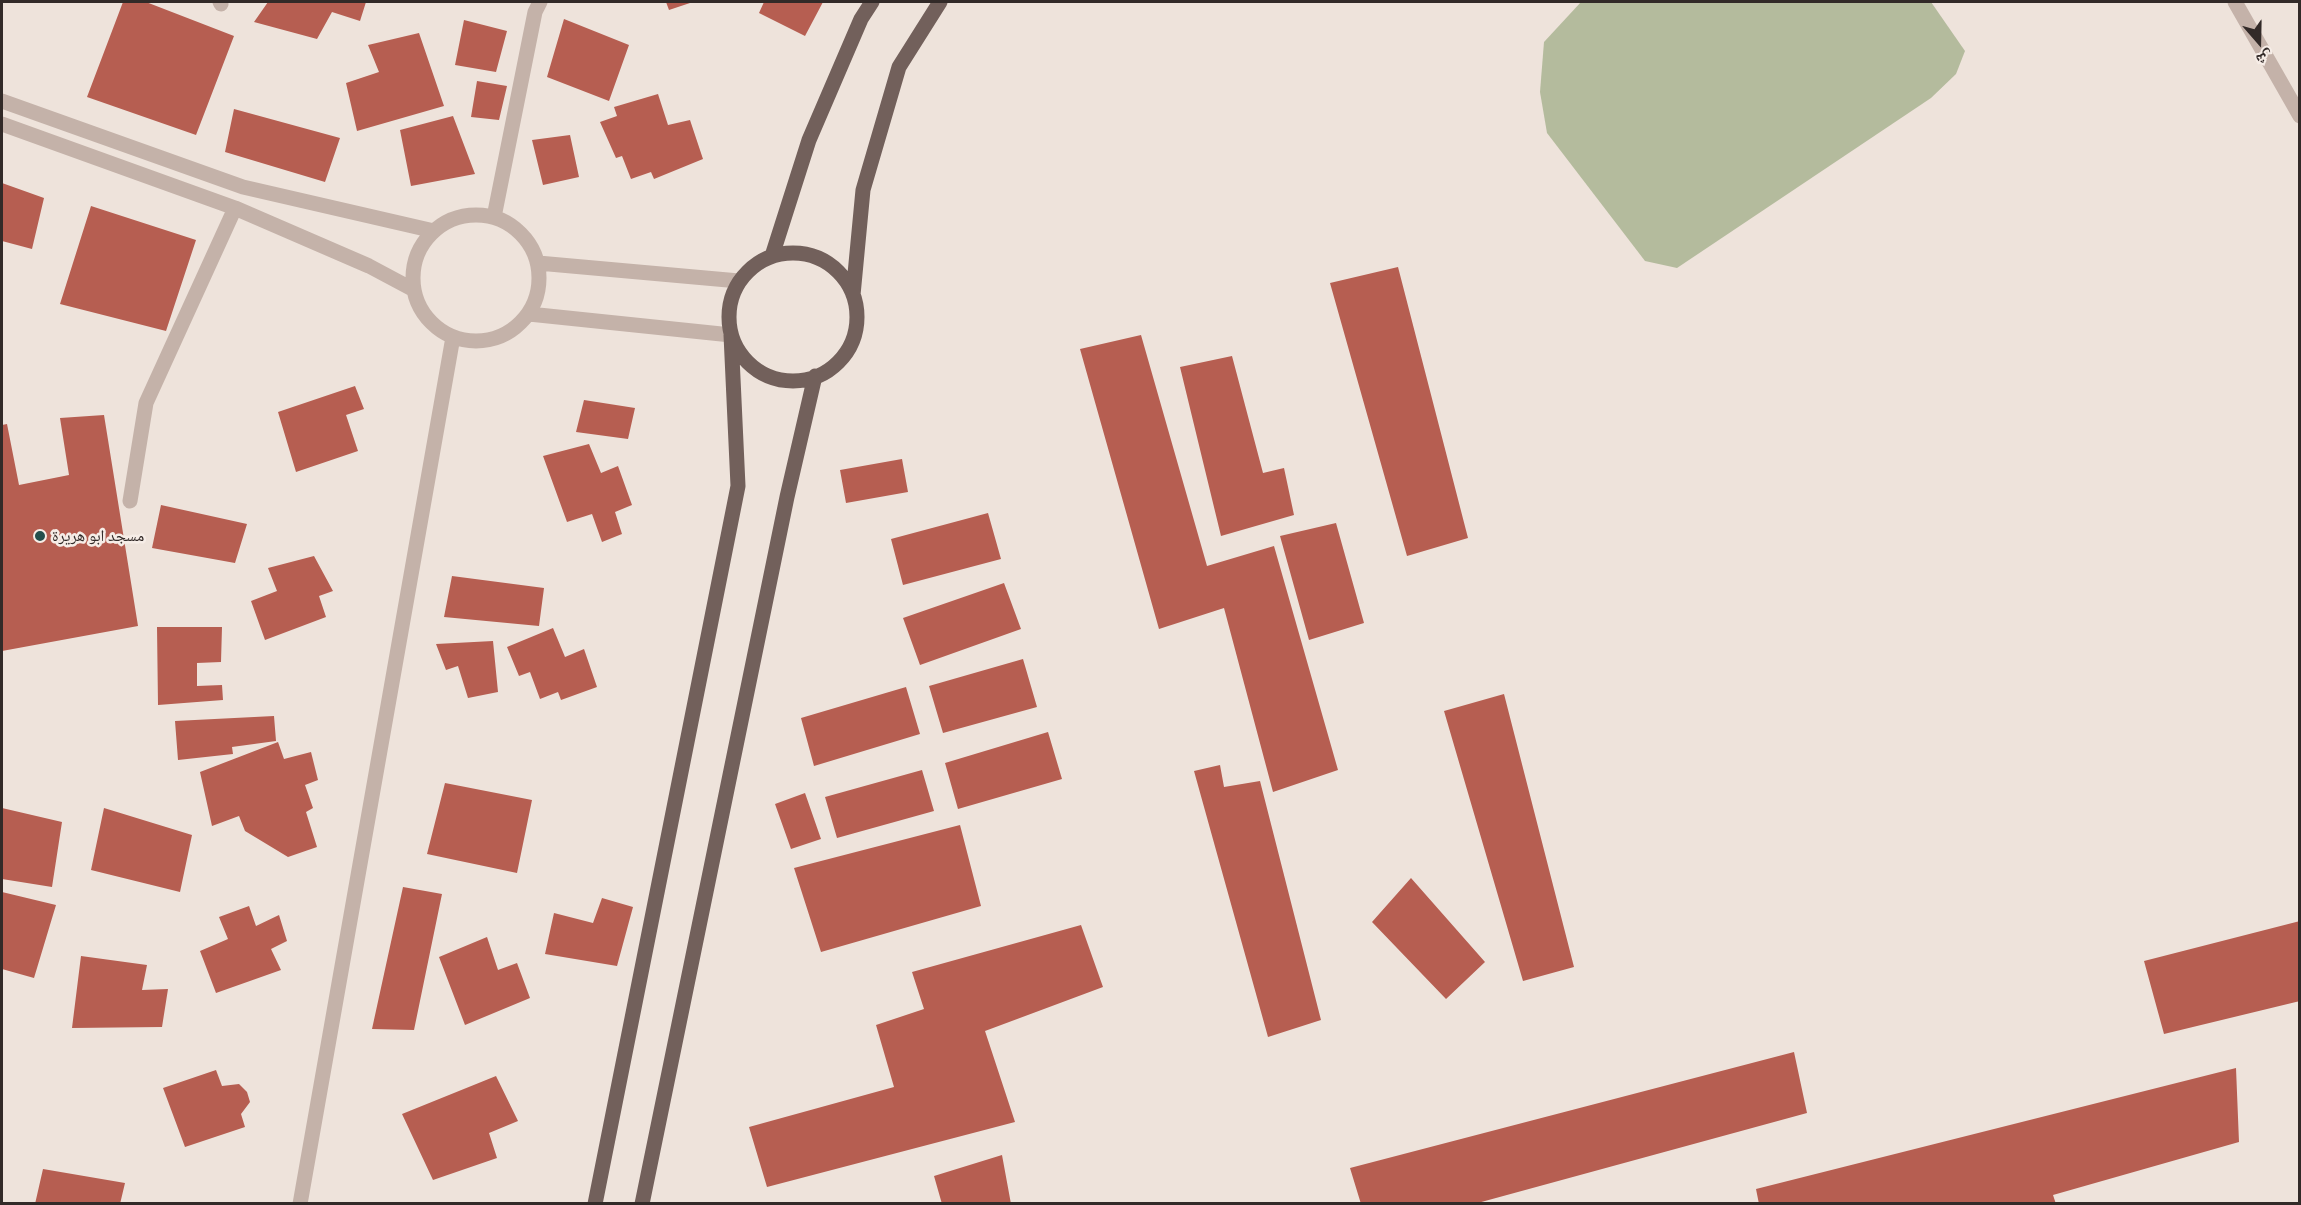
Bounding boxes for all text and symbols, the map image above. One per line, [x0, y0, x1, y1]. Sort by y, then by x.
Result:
north arrow [2229, 12, 2289, 72]
text: ش [2254, 48, 2276, 70]
place label: مسجد ابو هريرة [52, 526, 144, 546]
marker: مسجد ابو هريرة [33, 529, 47, 543]

